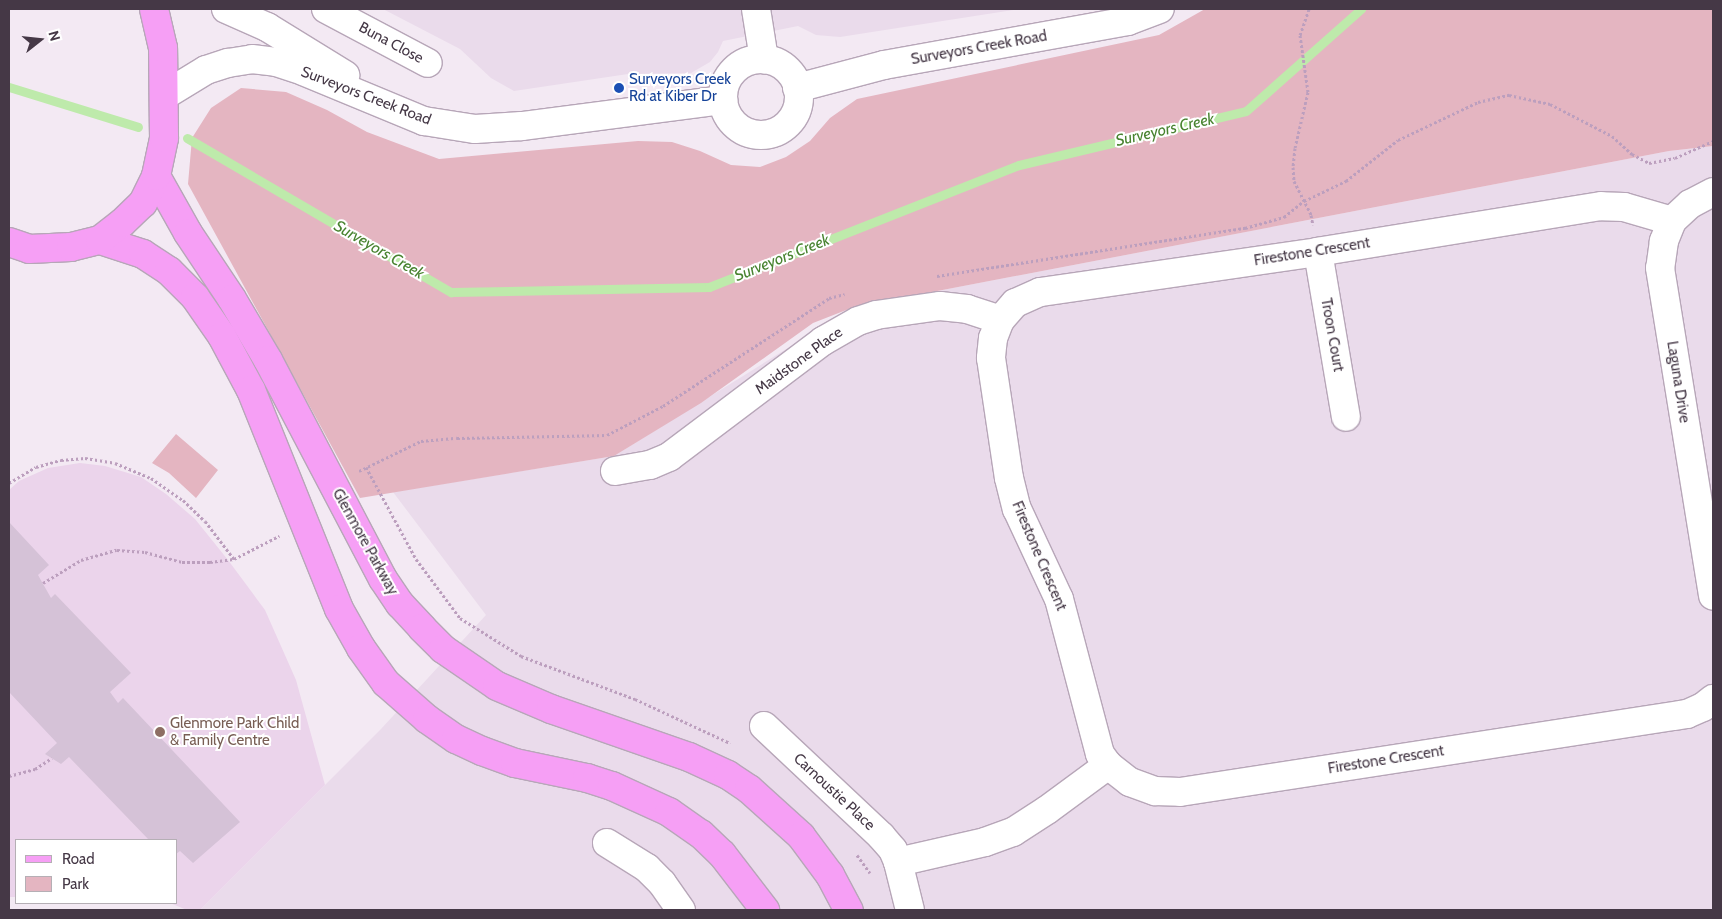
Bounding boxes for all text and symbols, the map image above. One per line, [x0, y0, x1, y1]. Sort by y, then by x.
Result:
north arrow [15, 15, 65, 65]
street label: Buna Close [356, 18, 426, 68]
street label: Surveyors Creek Road [910, 27, 1048, 69]
text: N [44, 29, 64, 43]
street label: Surveyors Creek Road [298, 63, 434, 129]
place label: Surveyors Creek Rd at Kiber Dr [629, 70, 731, 105]
marker: Surveyors Creek Rd at Kiber Dr [613, 82, 625, 94]
water label: Surveyors Creek [1114, 109, 1216, 151]
water label: Surveyors Creek [331, 216, 427, 284]
water label: Surveyors Creek [732, 230, 832, 286]
street label: Firestone Crescent [1253, 234, 1371, 270]
street label: Troon Court [1317, 297, 1347, 373]
street label: Maidstone Place [752, 323, 846, 399]
street label: Laguna Drive [1663, 340, 1693, 424]
street label: Glenmore Parkway [328, 486, 402, 598]
street label: Firestone Crescent [1008, 498, 1070, 614]
place label: Glenmore Park Child & Family Centre [170, 714, 299, 749]
marker: Glenmore Park Child & Family Centre [154, 726, 166, 738]
street label: Firestone Crescent [1327, 742, 1445, 778]
street label: Carnoustie Place [790, 750, 878, 834]
legend [15, 839, 178, 904]
text: Road [62, 850, 95, 868]
text: Park [62, 875, 89, 893]

